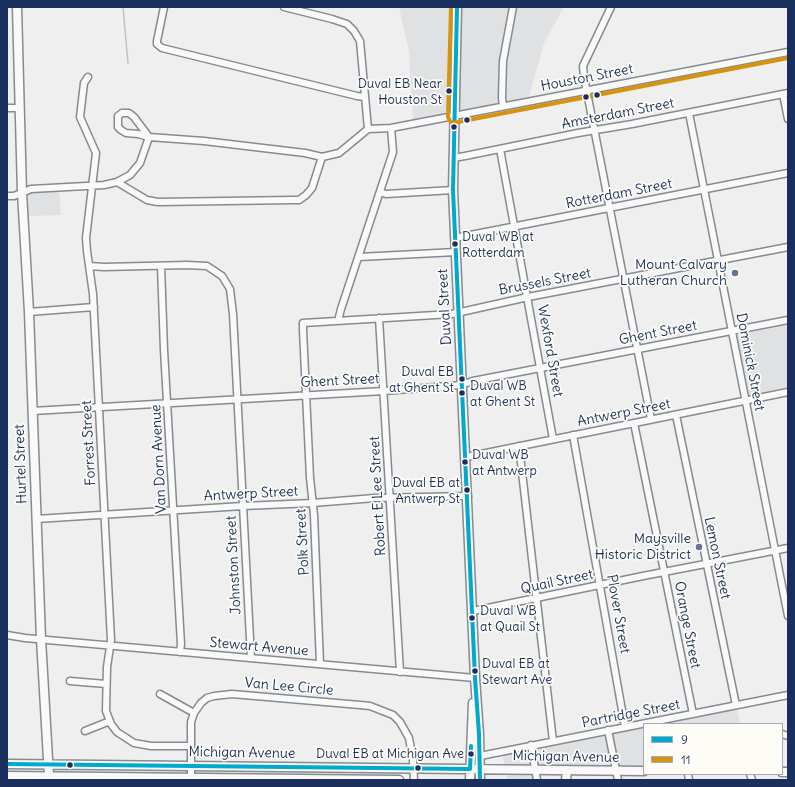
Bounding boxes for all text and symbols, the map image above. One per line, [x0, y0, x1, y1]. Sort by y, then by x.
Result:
street label: Houston Street [539, 61, 635, 95]
place label: Duval EB Near Houston St [358, 76, 442, 107]
marker: Duval EB Near Houston St [444, 86, 454, 96]
unlabelled marker [592, 90, 602, 100]
unlabelled marker [581, 92, 591, 102]
street label: Amsterdam Street [560, 95, 676, 133]
unlabelled marker [462, 115, 472, 125]
unlabelled marker [449, 122, 459, 132]
street label: Rotterdam Street [564, 175, 674, 213]
place label: Duval WB at Rotterdam [462, 229, 534, 260]
marker: Duval WB at Rotterdam [450, 239, 460, 249]
place label: Mount Calvary Lutheran Church [620, 257, 727, 290]
street label: Brussels Street [497, 265, 593, 299]
street label: Duval Street [435, 268, 455, 346]
marker: Mount Calvary Lutheran Church [730, 268, 740, 278]
street label: Wexford Street [534, 304, 566, 398]
street label: Dominick Street [732, 312, 768, 412]
street label: Ghent Street [618, 317, 698, 349]
place label: Duval EB at Ghent St [389, 364, 454, 395]
street label: Ghent Street [300, 371, 380, 391]
marker: Duval EB at Ghent St [457, 374, 467, 384]
place label: Duval WB at Ghent St [470, 378, 535, 409]
marker: Duval WB at Ghent St [457, 388, 467, 398]
street label: Antwerp Street [576, 396, 672, 430]
street label: Forrest Street [78, 400, 100, 486]
street label: Van Dorn Avenue [148, 404, 170, 514]
street label: Hurtel Street [11, 424, 31, 504]
street label: Robert E Lee Street [366, 436, 390, 556]
place label: Duval WB at Antwerp [472, 447, 537, 478]
marker: Duval WB at Antwerp [460, 457, 470, 467]
place label: Duval EB at Antwerp St [392, 475, 460, 506]
street label: Antwerp Street [203, 483, 299, 505]
marker: Duval EB at Antwerp St [462, 485, 472, 495]
street label: Polk Street [293, 508, 313, 576]
street label: Johnston Street [223, 515, 245, 615]
street label: Lemon Street [700, 515, 734, 601]
place label: Maysville Historic District [595, 531, 691, 564]
marker: Maysville Historic District [694, 542, 704, 552]
street label: Quail Street [519, 566, 595, 598]
street label: Plover Street [603, 573, 633, 655]
street label: Orange Street [670, 580, 704, 670]
place label: Duval WB at Quail St [480, 603, 540, 634]
marker: Duval WB at Quail St [467, 613, 477, 623]
street label: Stewart Avenue [209, 634, 309, 660]
place label: Duval EB at Stewart Ave [482, 656, 552, 687]
marker: Duval EB at Stewart Ave [470, 666, 480, 676]
street label: Van Lee Circle [244, 675, 334, 699]
street label: Partridge Street [580, 696, 682, 732]
legend [643, 723, 783, 775]
text: 9 [681, 732, 688, 747]
street label: Michigan Avenue [188, 744, 296, 762]
place label: Duval EB at Michigan Ave [316, 746, 464, 762]
street label: Michigan Avenue [512, 748, 620, 766]
marker: Duval EB at Michigan Ave [466, 749, 476, 759]
text: 11 [681, 752, 691, 767]
unlabelled marker [65, 760, 75, 770]
unlabelled marker [413, 763, 423, 773]

